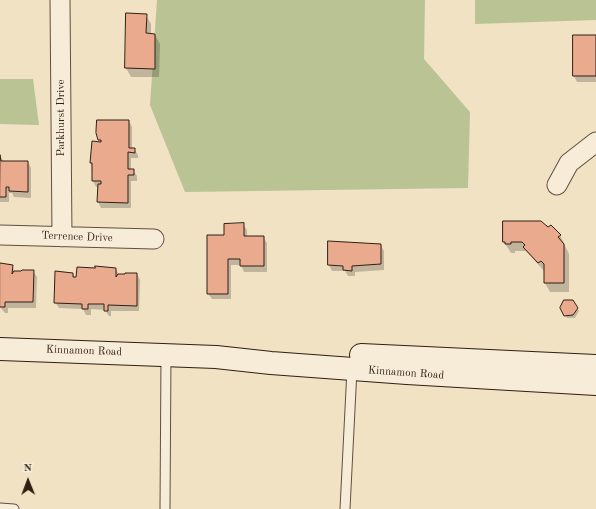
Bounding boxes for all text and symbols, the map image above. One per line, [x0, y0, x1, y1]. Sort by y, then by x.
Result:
street label: Parkhurst Drive [54, 79, 68, 157]
street label: Terrence Drive [41, 229, 113, 245]
street label: Kinnamon Road [46, 343, 122, 359]
street label: Kinnamon Road [367, 364, 445, 382]
north arrow [8, 461, 48, 501]
text: N [23, 463, 32, 474]

